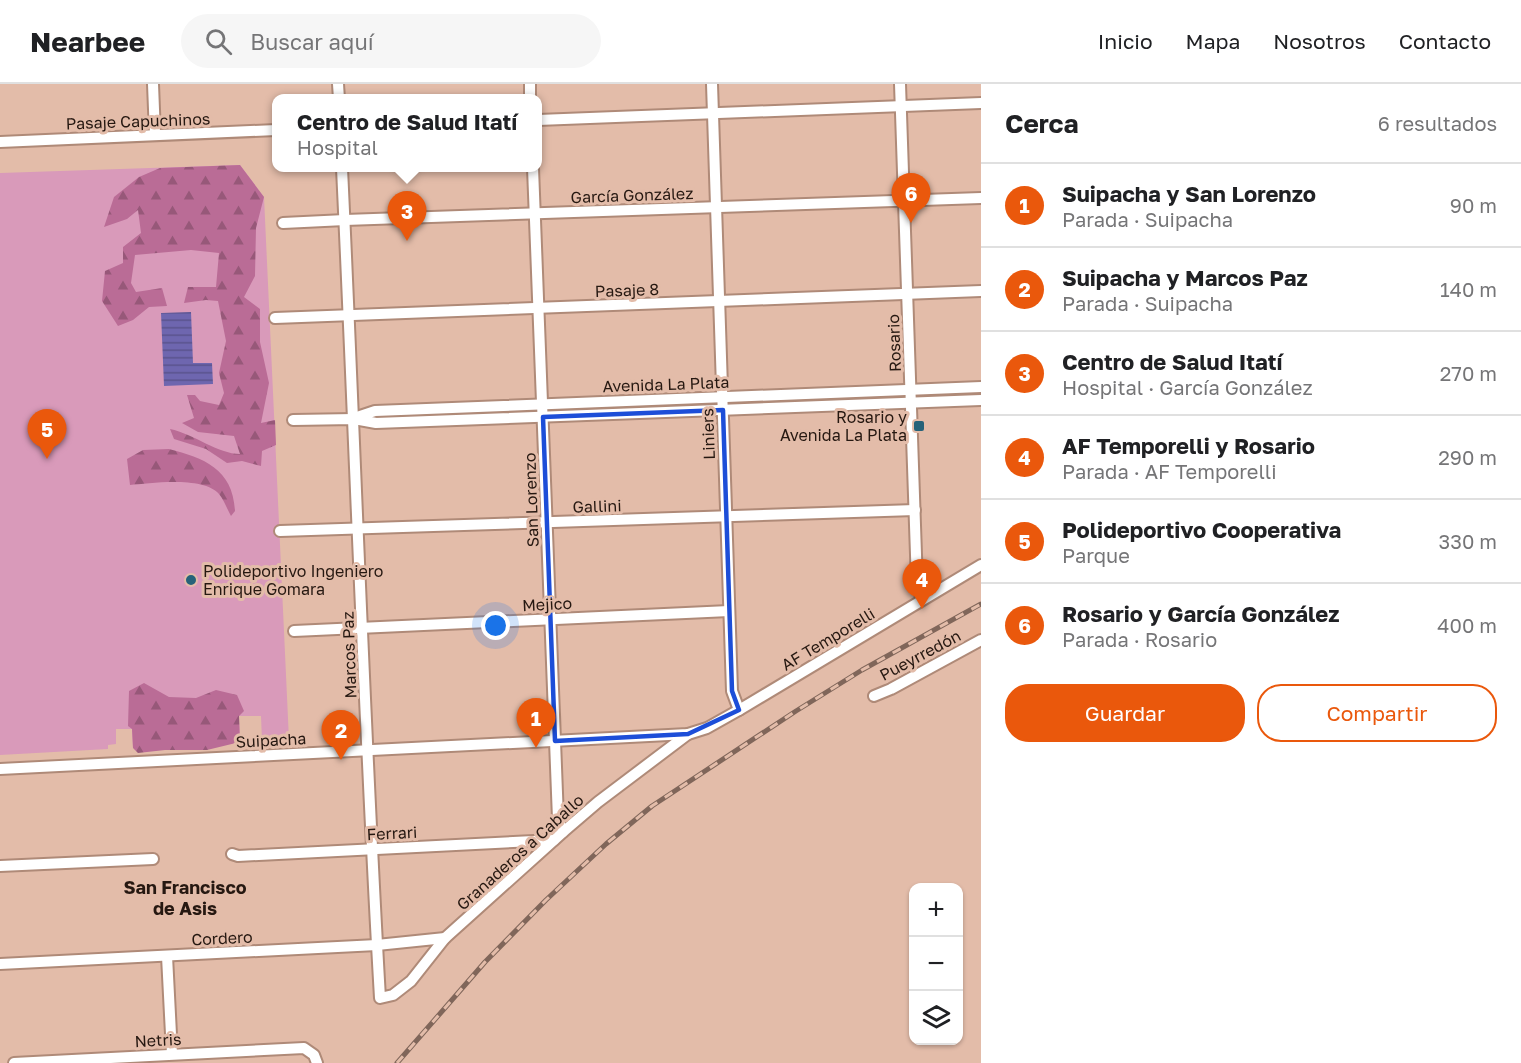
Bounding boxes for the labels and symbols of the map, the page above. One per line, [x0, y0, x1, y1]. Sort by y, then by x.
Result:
street label: Pasaje Capuchinos [65, 108, 211, 134]
pin: 6 [892, 174, 930, 223]
street label: García González [570, 183, 694, 207]
pin: 3 [388, 192, 426, 241]
street label: Pasaje 8 [595, 279, 659, 301]
street label: Rosario [883, 314, 905, 372]
street label: Avenida La Plata [602, 372, 730, 396]
place label: Rosario y Avenida La Plata [780, 407, 907, 445]
street label: Liniers [697, 408, 719, 460]
pin: 5 [28, 410, 66, 459]
marker: Rosario y Avenida La Plata [912, 419, 926, 433]
street label: San Lorenzo [519, 452, 543, 548]
street label: Gallini [572, 495, 622, 517]
pin: 4 [902, 560, 942, 609]
place label: Polideportivo Ingeniero Enrique Gomara [203, 561, 383, 599]
marker: Polideportivo Ingeniero Enrique Gomara [184, 573, 198, 587]
street label: Mejico [522, 593, 572, 615]
street label: AF Temporelli [778, 603, 878, 675]
street label: Marcos Paz [337, 611, 361, 699]
your location [481, 611, 510, 640]
street label: Pueyrredón [876, 625, 964, 685]
pin: 1 [516, 698, 556, 748]
pin: 2 [322, 710, 360, 760]
street label: Suipacha [235, 728, 307, 752]
street label: Granaderos a Caballo [452, 790, 588, 914]
street label: Ferrari [366, 822, 418, 844]
district label: San Francisco de Asis [123, 876, 247, 919]
street label: Cordero [191, 926, 253, 950]
street label: Netris [134, 1029, 182, 1051]

